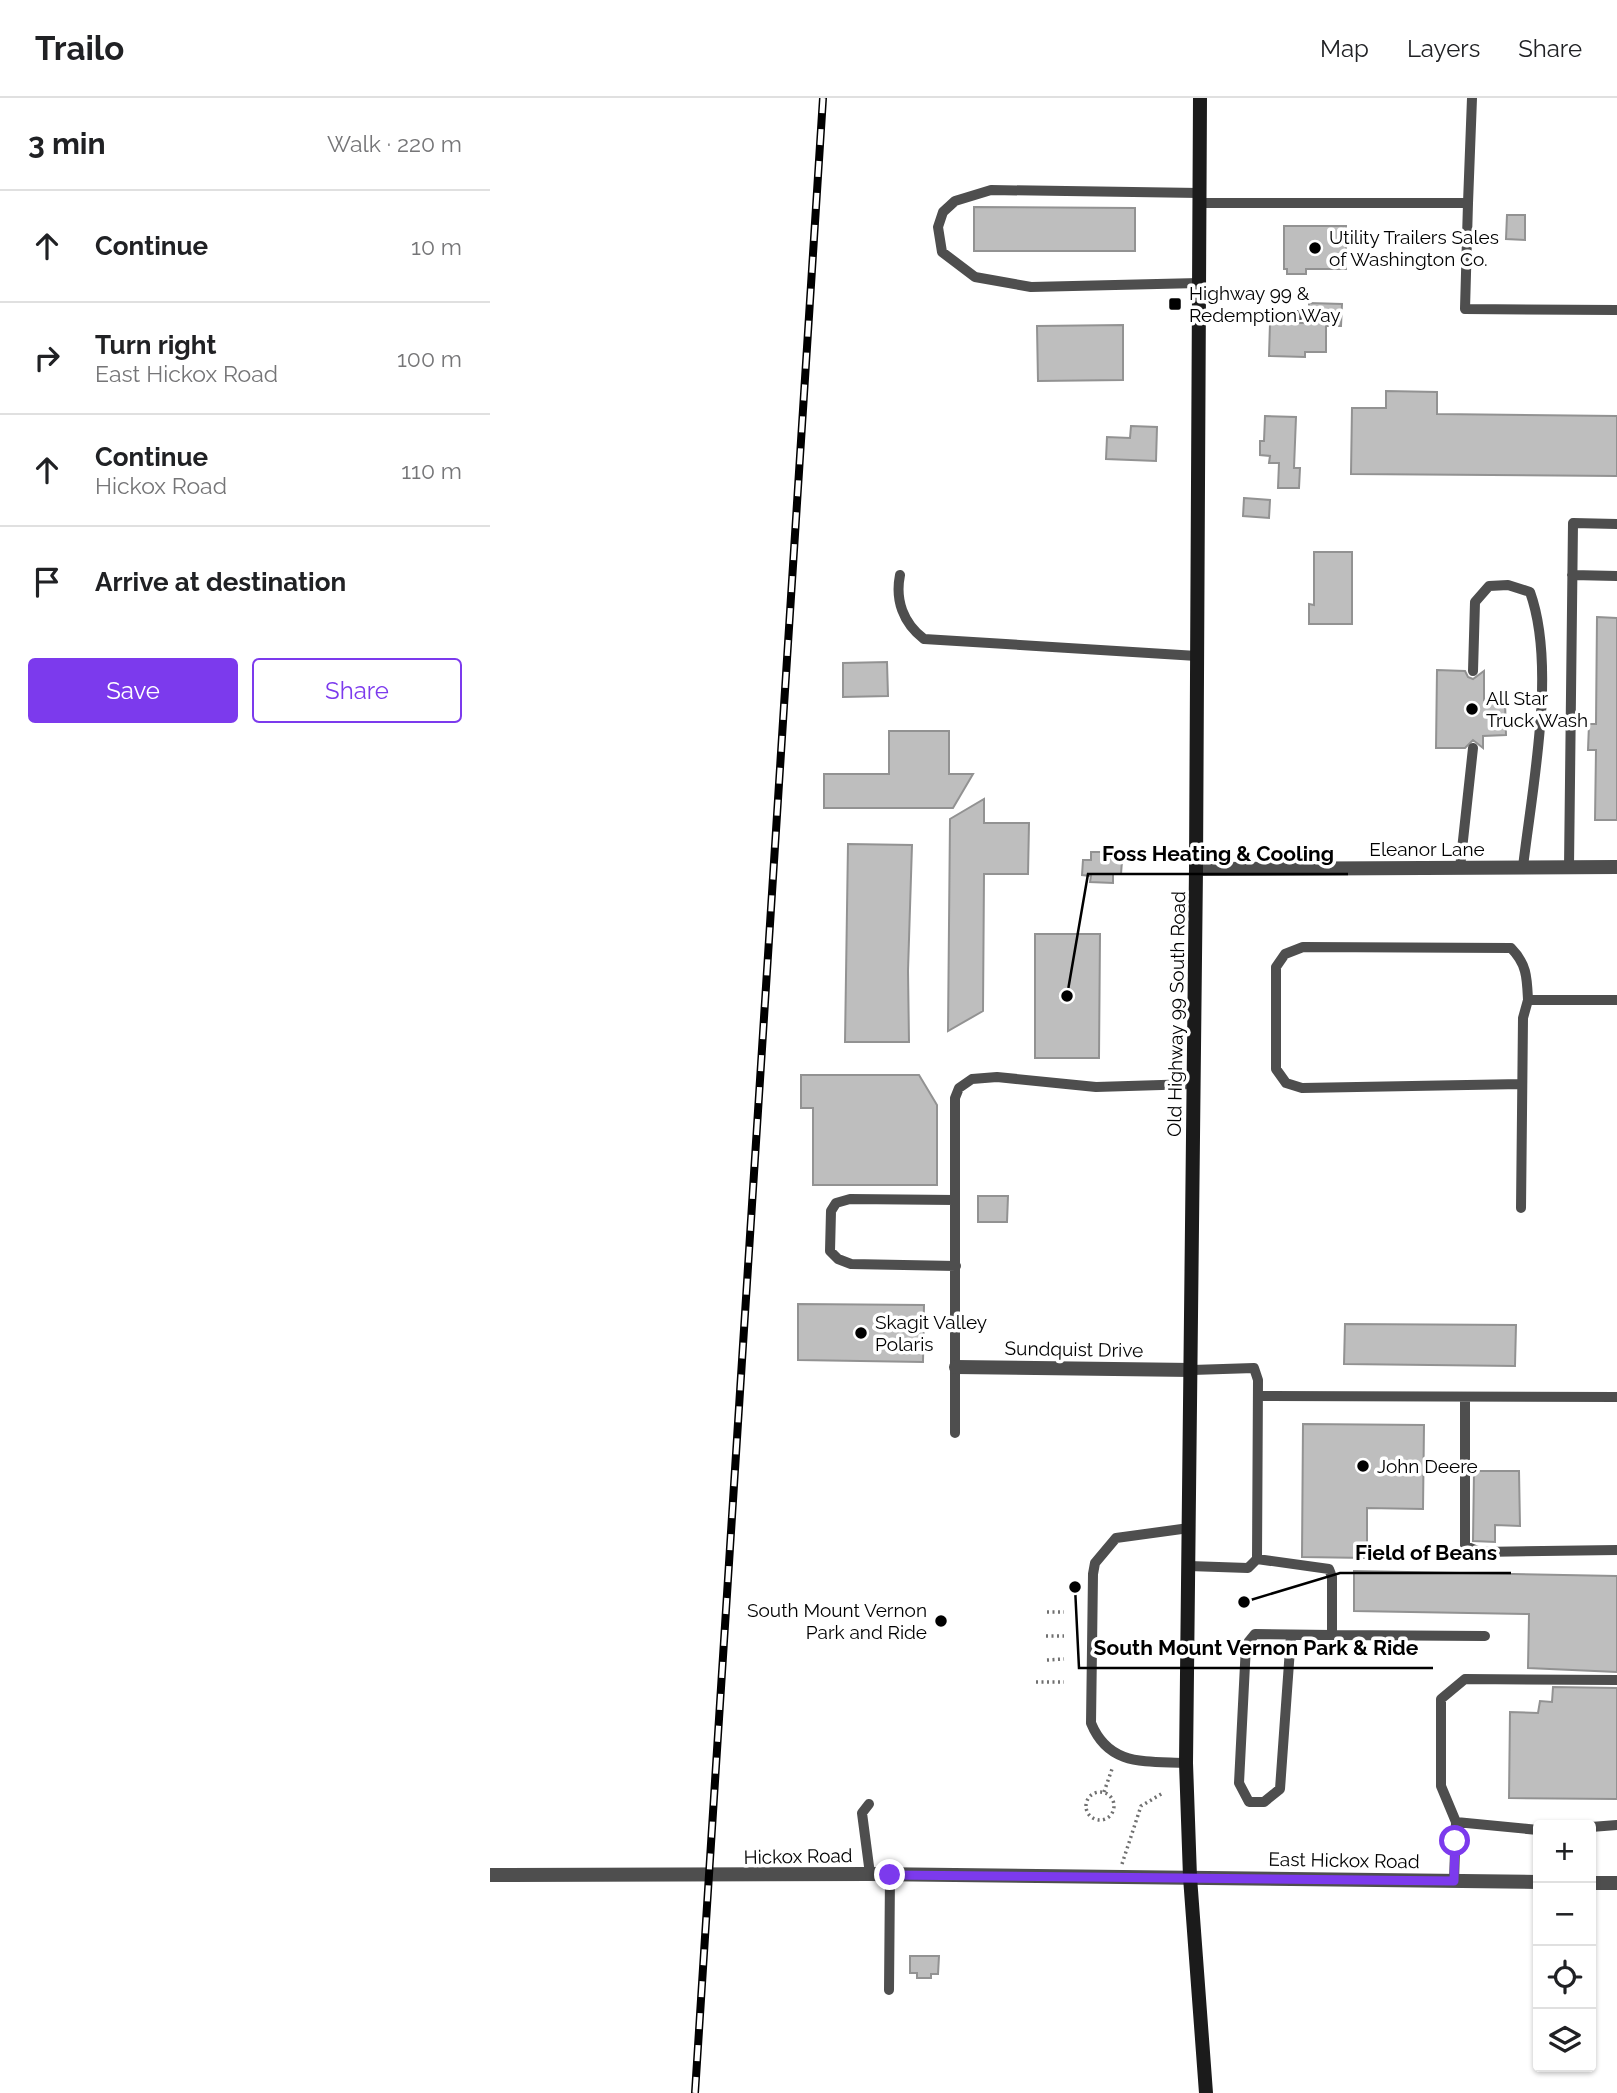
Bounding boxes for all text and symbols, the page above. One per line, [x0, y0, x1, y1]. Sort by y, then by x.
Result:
text: Trailo [35, 29, 124, 68]
text: Map [1320, 34, 1369, 63]
text: Layers [1407, 34, 1480, 63]
text: Share [1518, 34, 1582, 63]
text: 3 min [28, 126, 106, 161]
text: Walk · 220 m [327, 130, 462, 157]
place label: Utility Trailers Sales of Washington Co. [1329, 226, 1499, 270]
icon: ahead [28, 227, 66, 265]
text: Continue [95, 231, 208, 261]
text: 10 m [411, 233, 462, 260]
marker: Utility Trailers Sales of Washington Co. [1307, 240, 1323, 256]
place label: Highway 99 & Redemption Way [1189, 282, 1341, 326]
marker: Highway 99 & Redemption Way [1167, 296, 1183, 312]
text: Turn right [95, 330, 216, 360]
icon: right [28, 339, 66, 377]
text: 100 m [397, 345, 462, 372]
text: East Hickox Road [95, 360, 278, 387]
text: Continue [95, 442, 208, 472]
icon: ahead [28, 451, 66, 489]
text: 110 m [401, 457, 462, 484]
text: Hickox Road [95, 472, 227, 499]
icon: arrive [28, 563, 66, 601]
text: Arrive at destination [95, 567, 346, 597]
button: Save [28, 658, 238, 723]
button: Share [252, 658, 462, 723]
place label: All Star Truck Wash [1486, 687, 1588, 731]
marker: All Star Truck Wash [1464, 701, 1480, 717]
callout: Foss Heating & Cooling [1088, 832, 1348, 874]
street label: Eleanor Lane [1369, 838, 1485, 860]
text: Foss Heating & Cooling [1102, 841, 1334, 866]
street label: Old Highway 99 South Road [1163, 891, 1189, 1137]
place label: Skagit Valley Polaris [875, 1311, 987, 1355]
marker: Skagit Valley Polaris [853, 1325, 869, 1341]
street label: Sundquist Drive [1005, 1337, 1143, 1361]
place label: John Deere [1377, 1455, 1478, 1477]
marker: John Deere [1355, 1458, 1371, 1474]
callout: Field of Beans [1340, 1531, 1511, 1573]
text: Field of Beans [1355, 1540, 1497, 1565]
place label: South Mount Vernon Park and Ride [747, 1599, 927, 1643]
marker: South Mount Vernon Park and Ride [933, 1613, 949, 1629]
callout: South Mount Vernon Park & Ride [1079, 1626, 1433, 1668]
text: South Mount Vernon Park & Ride [1094, 1635, 1419, 1660]
map controls [1533, 1820, 1596, 2072]
button: + [1533, 1820, 1596, 1883]
route start [1439, 1825, 1470, 1856]
street label: Hickox Road [743, 1844, 853, 1868]
street label: East Hickox Road [1268, 1848, 1420, 1872]
route end [874, 1859, 905, 1890]
button: − [1533, 1883, 1596, 1946]
button: locate [1533, 1946, 1596, 2009]
button: layers [1533, 2009, 1596, 2072]

